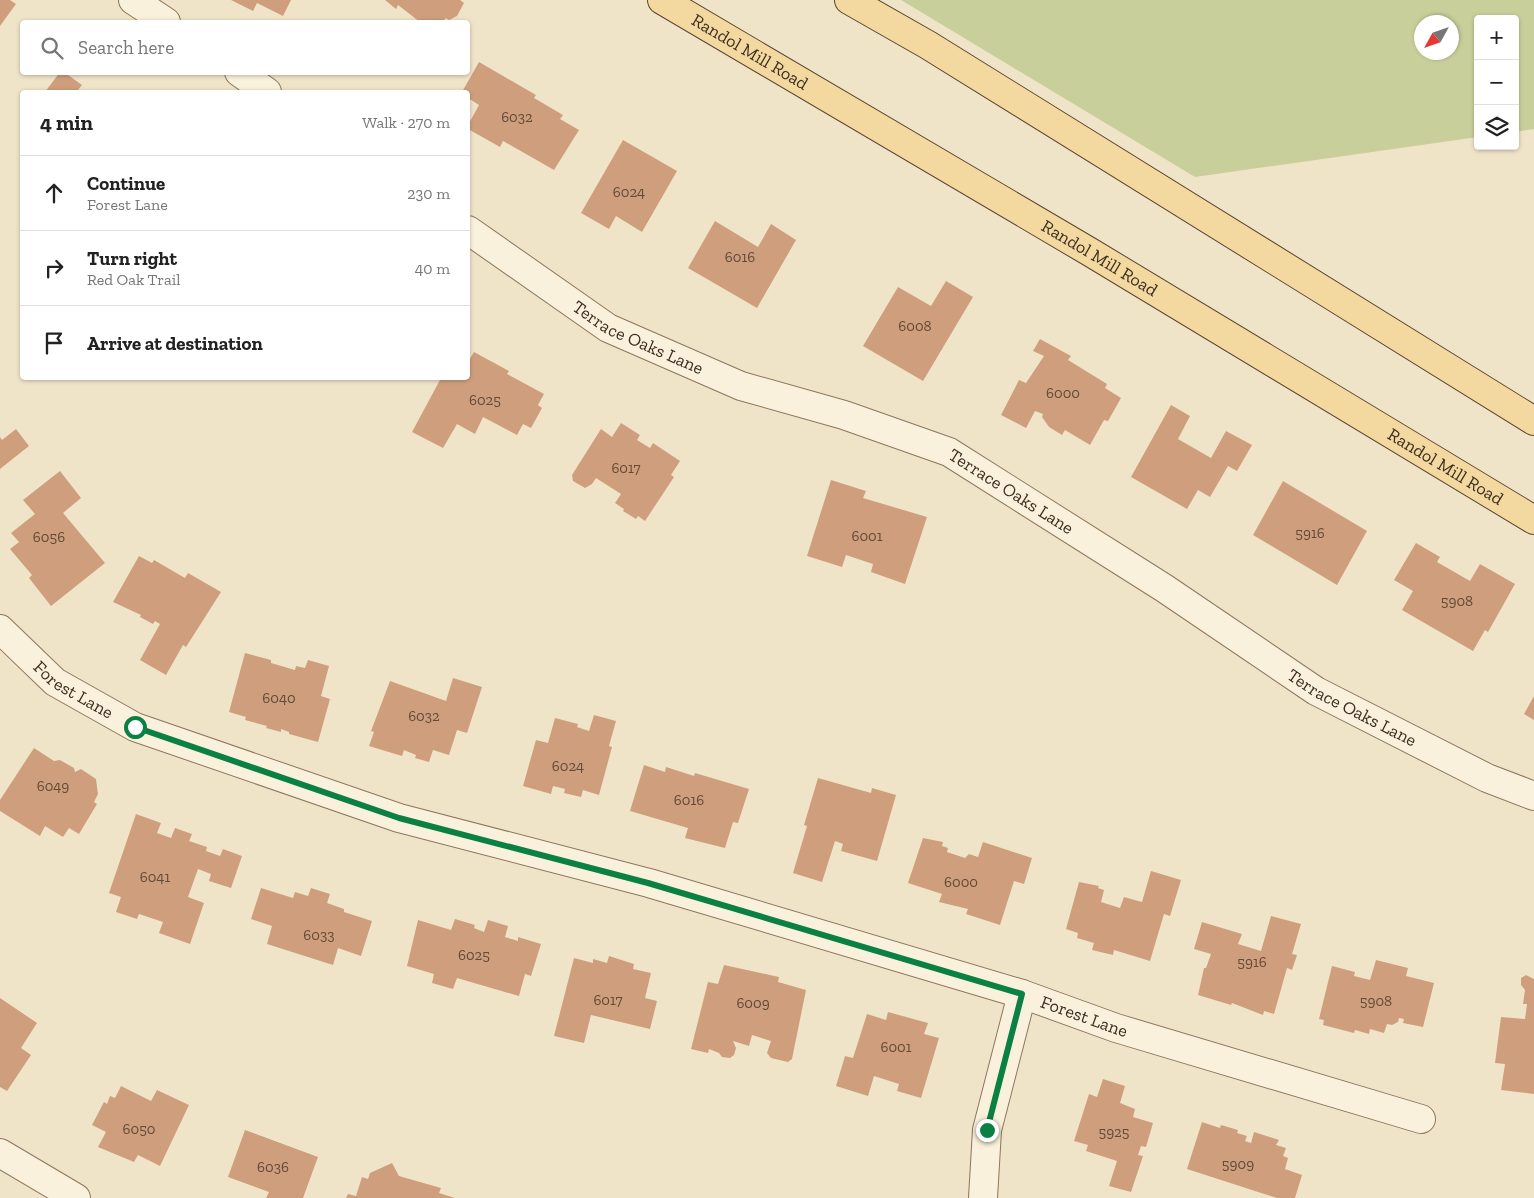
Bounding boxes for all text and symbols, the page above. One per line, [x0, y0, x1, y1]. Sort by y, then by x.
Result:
street label: Randol Mill Road [688, 9, 812, 95]
north arrow [1414, 15, 1459, 60]
map controls [1474, 15, 1519, 150]
button: + [1474, 15, 1519, 60]
search box [20, 20, 470, 75]
icon: search [38, 34, 66, 62]
text: Search here [78, 36, 174, 59]
button: − [1474, 60, 1519, 105]
button: layers [1474, 105, 1519, 150]
house number: 6032 [501, 108, 533, 126]
text: 4 min [40, 110, 93, 135]
text: Walk · 270 m [362, 113, 450, 132]
text: Continue [87, 172, 165, 195]
icon: ahead [40, 179, 68, 207]
house number: 6024 [613, 183, 645, 201]
text: 230 m [407, 184, 450, 203]
text: Forest Lane [87, 195, 168, 214]
street label: Randol Mill Road [1038, 215, 1162, 301]
text: Turn right [87, 247, 177, 270]
house number: 6016 [725, 248, 755, 266]
icon: right [40, 254, 68, 282]
text: 40 m [415, 259, 450, 278]
text: Red Oak Trail [87, 270, 180, 289]
street label: Terrace Oaks Lane [568, 296, 707, 379]
house number: 6008 [898, 317, 932, 335]
icon: arrive [40, 329, 68, 357]
text: Arrive at destination [87, 332, 263, 355]
house number: 6000 [1046, 384, 1080, 402]
house number: 6025 [469, 391, 501, 409]
street label: Randol Mill Road [1384, 423, 1508, 510]
street label: Terrace Oaks Lane [945, 444, 1078, 539]
house number: 6017 [611, 459, 641, 477]
house number: 5916 [1295, 524, 1325, 542]
house number: 6001 [851, 527, 883, 545]
house number: 6056 [33, 528, 65, 546]
house number: 5908 [1441, 592, 1473, 610]
street label: Forest Lane [29, 656, 117, 723]
street label: Terrace Oaks Lane [1283, 664, 1420, 751]
house number: 6040 [262, 689, 296, 707]
house number: 6032 [408, 707, 440, 725]
route start [124, 716, 147, 739]
house number: 6024 [552, 757, 584, 775]
house number: 6049 [37, 777, 69, 795]
house number: 6016 [674, 791, 704, 809]
house number: 6041 [140, 868, 170, 886]
house number: 6000 [944, 873, 978, 891]
house number: 6033 [303, 926, 335, 944]
house number: 6025 [458, 946, 490, 964]
house number: 5916 [1237, 953, 1267, 971]
house number: 6017 [593, 991, 623, 1009]
street label: Forest Lane [1038, 991, 1130, 1042]
house number: 5908 [1360, 992, 1392, 1010]
house number: 6009 [736, 994, 770, 1012]
house number: 6001 [880, 1038, 912, 1056]
route end [976, 1119, 999, 1142]
house number: 6050 [123, 1120, 155, 1138]
house number: 5925 [1098, 1123, 1130, 1141]
house number: 5909 [1222, 1155, 1254, 1173]
house number: 6036 [257, 1158, 289, 1176]

